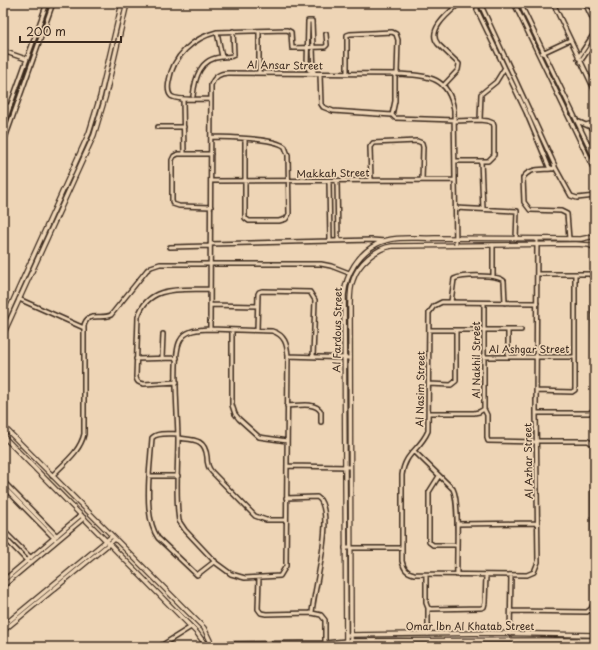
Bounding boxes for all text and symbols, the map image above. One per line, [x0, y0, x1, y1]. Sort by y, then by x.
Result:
scale bar [20, 18, 121, 44]
text: 200 m [26, 22, 66, 40]
street label: Al Ansar Street [247, 56, 323, 73]
street label: Makkah Street [296, 164, 370, 181]
street label: Al Fardous Street [328, 287, 345, 373]
street label: Al Nakhil Street [468, 321, 483, 399]
street label: Al Ashgar Street [489, 341, 569, 356]
street label: Al Nasim Street [411, 351, 428, 427]
street label: Al Azhar Street [519, 423, 536, 499]
street label: Omar Ibn Al Khatab Street [406, 618, 535, 633]

